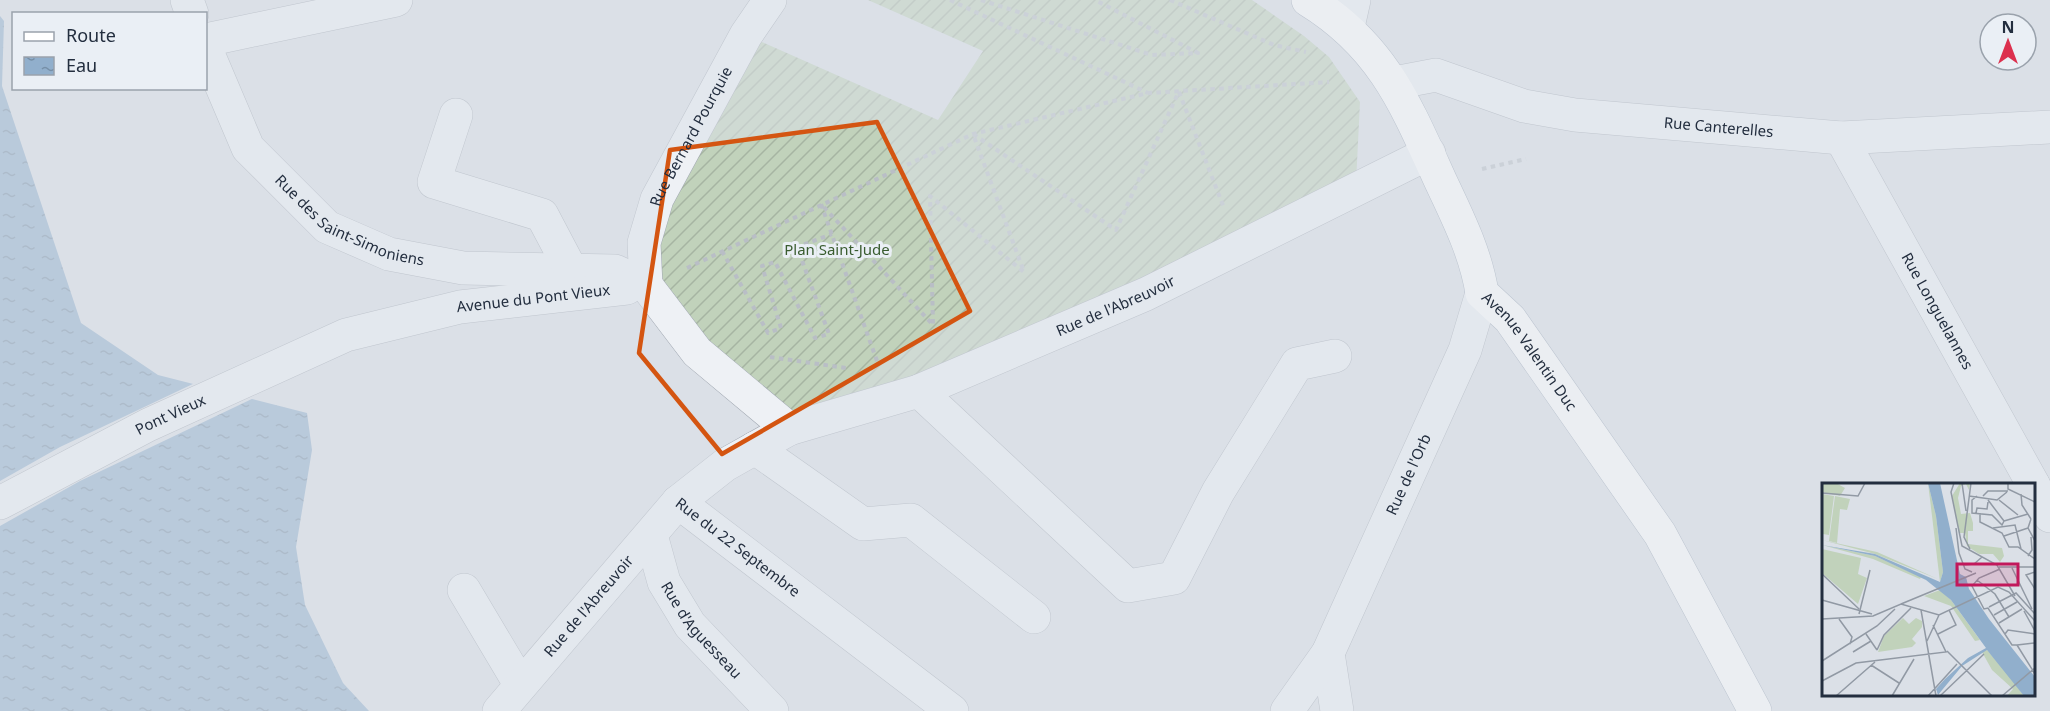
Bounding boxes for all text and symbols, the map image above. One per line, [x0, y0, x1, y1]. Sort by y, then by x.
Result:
legend [12, 12, 207, 90]
north arrow [1978, 12, 2038, 72]
text: N [2001, 16, 2015, 38]
text: Route [66, 23, 116, 47]
text: Eau [66, 53, 97, 77]
street label: Rue Bernard Pourquie [644, 63, 736, 208]
street label: Rue Canterelles [1663, 112, 1774, 141]
street label: Rue des Saint-Simoniens [271, 170, 426, 269]
park label: Plan Saint-Jude [784, 239, 890, 259]
street label: Rue Longuelannes [1897, 249, 1978, 373]
street label: Rue de l'Abreuvoir [1053, 270, 1178, 340]
street label: Avenue du Pont Vieux [455, 279, 611, 316]
street label: Avenue Valentin Duc [1478, 287, 1582, 414]
street label: Pont Vieux [131, 389, 209, 439]
street label: Rue de l'Orb [1381, 430, 1435, 518]
inset map [1822, 483, 2035, 696]
street label: Rue du 22 Septembre [672, 493, 805, 601]
street label: Rue de l'Abreuvoir [539, 550, 637, 661]
street label: Rue d'Aguesseau [657, 577, 747, 682]

